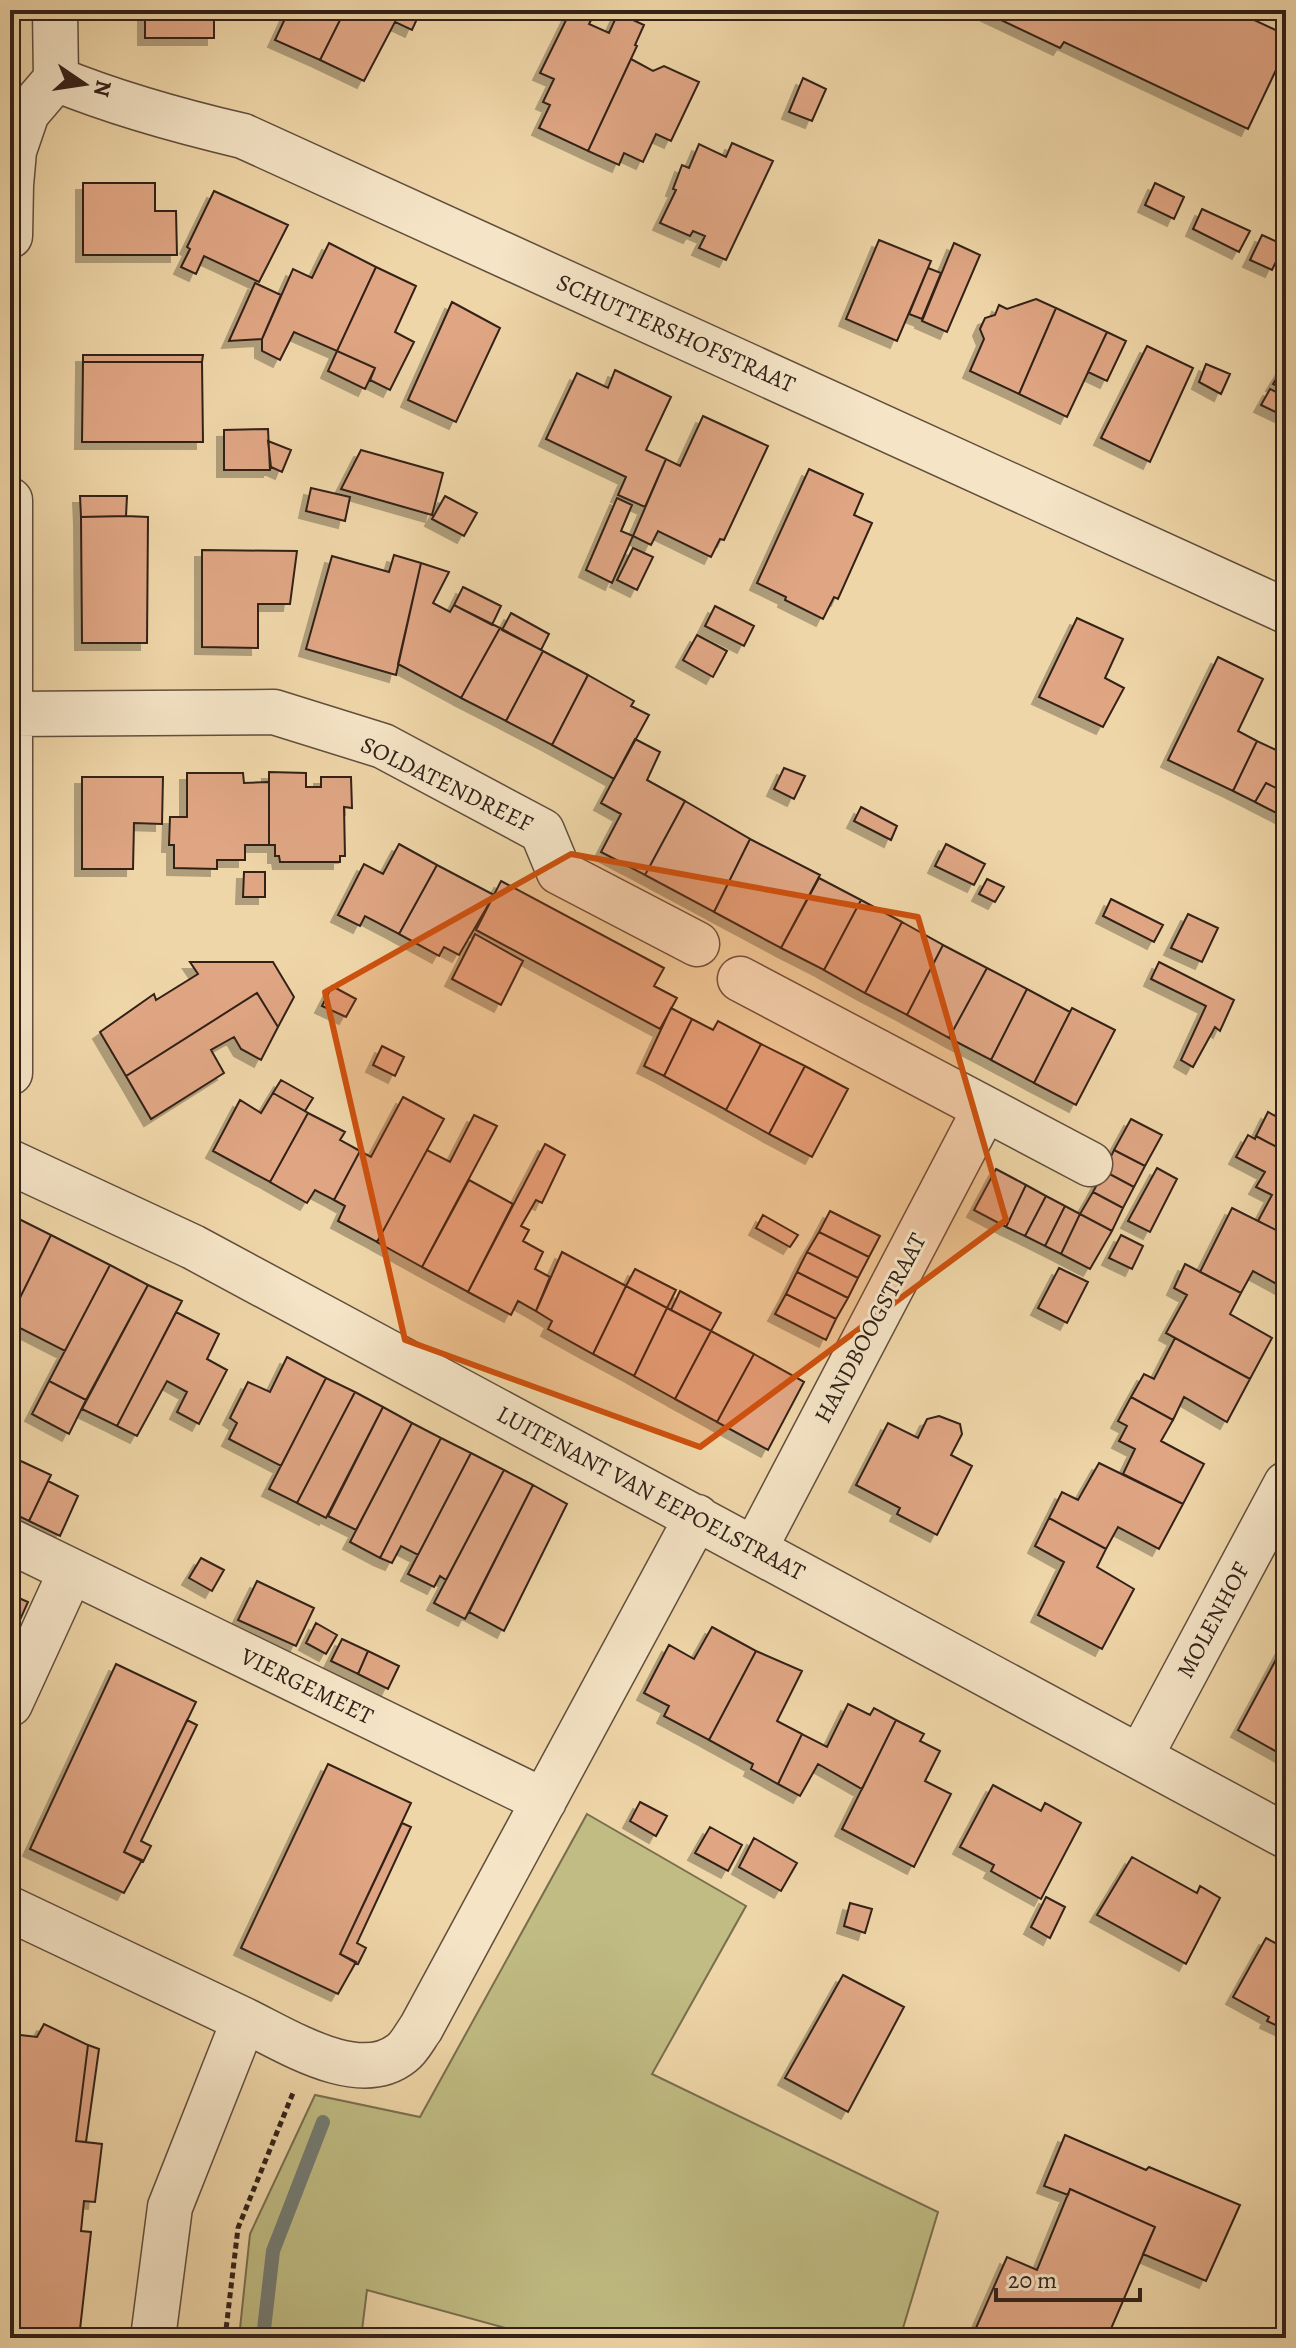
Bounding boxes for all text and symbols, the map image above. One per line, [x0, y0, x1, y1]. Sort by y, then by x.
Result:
north arrow [44, 44, 124, 124]
text: N [86, 77, 119, 99]
street label: SCHUTTERSHOFSTRAAT [552, 266, 800, 400]
street label: SOLDATENDREEF [356, 728, 538, 840]
street label: HANDBOOGSTRAAT [806, 1228, 934, 1428]
street label: LUITENANT VAN EEPOELSTRAAT [491, 1398, 811, 1588]
street label: MOLENHOF [1169, 1556, 1257, 1684]
street label: VIERGEMEET [234, 1640, 379, 1732]
scale bar [996, 2252, 1140, 2302]
text: 20 m [1008, 2264, 1057, 2296]

